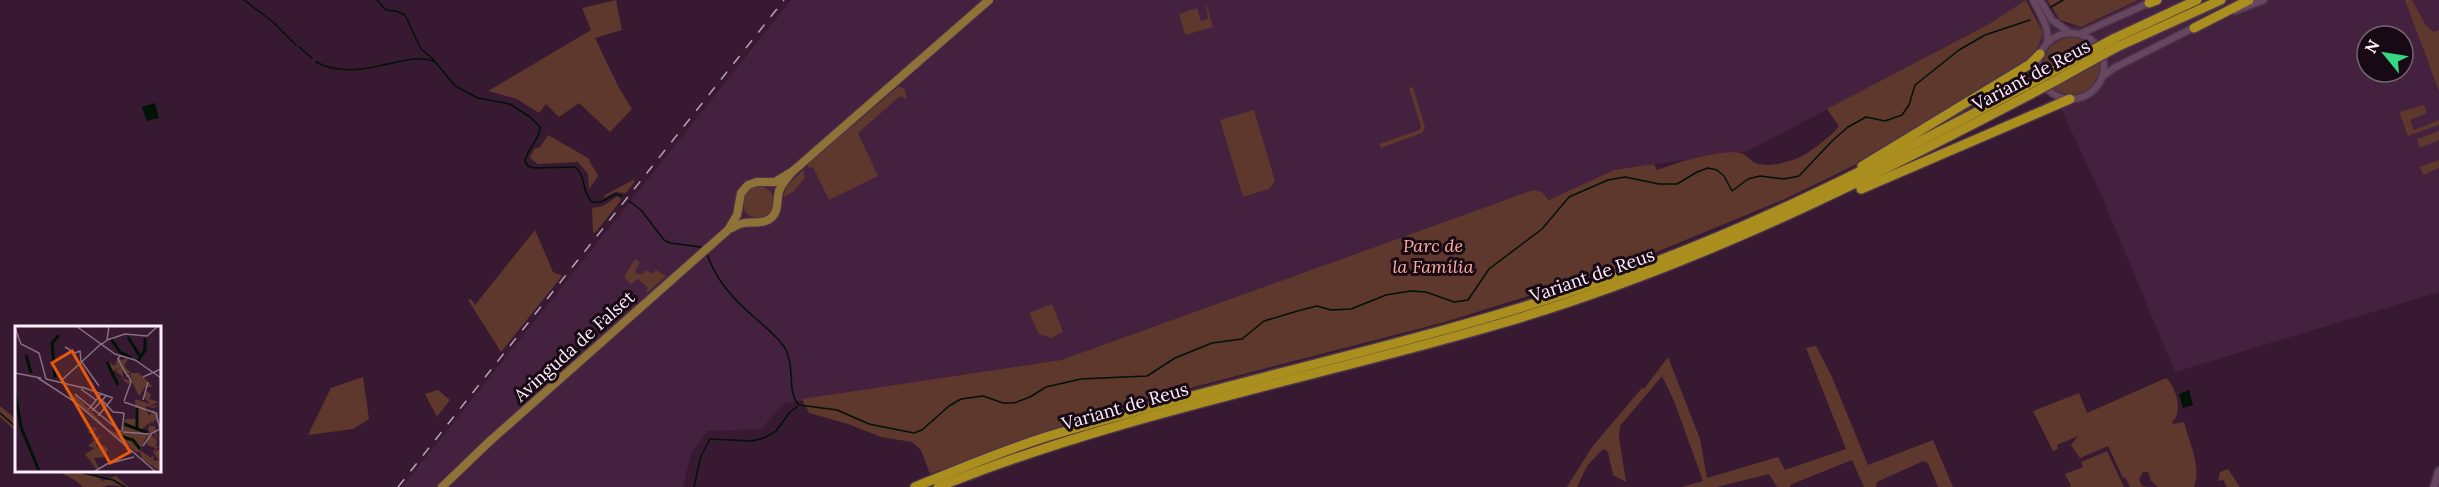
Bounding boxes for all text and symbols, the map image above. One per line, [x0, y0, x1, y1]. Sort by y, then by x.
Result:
north arrow [2355, 24, 2415, 84]
street label: Variant de Reus [1967, 34, 2094, 116]
text: N [2360, 36, 2384, 57]
park label: Parc de la Família [1393, 234, 1474, 278]
street label: Variant de Reus [1526, 243, 1657, 307]
street label: Avinguda de Falset [508, 286, 639, 407]
inset map [15, 326, 160, 472]
street label: Variant de Reus [1058, 377, 1191, 435]

